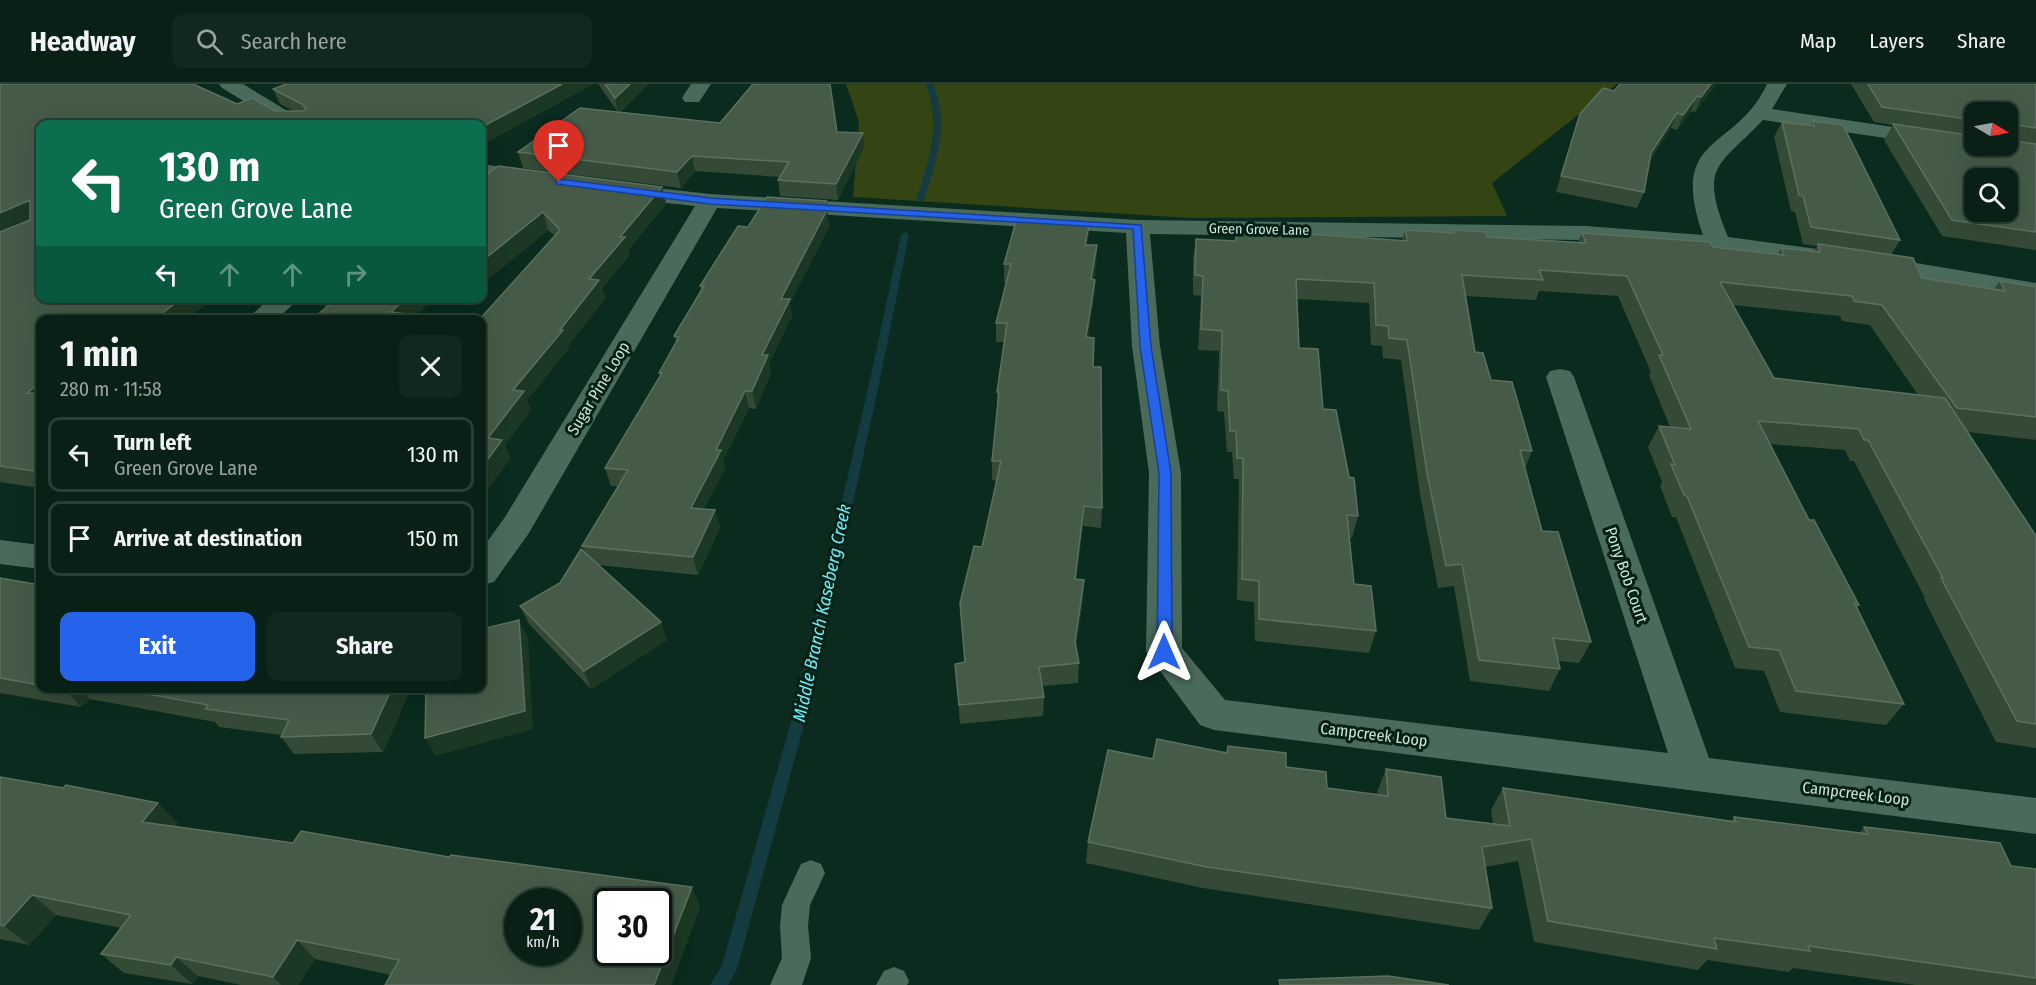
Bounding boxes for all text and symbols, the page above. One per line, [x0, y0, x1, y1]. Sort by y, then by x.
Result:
search box [172, 14, 592, 68]
text: Headway [30, 25, 136, 58]
icon: search [193, 25, 226, 58]
text: Search here [241, 28, 347, 55]
text: Map [1800, 28, 1836, 54]
text: Layers [1869, 28, 1924, 54]
text: Share [1957, 28, 2006, 54]
north arrow [1964, 102, 2018, 156]
map controls [1964, 102, 2018, 222]
pin [533, 120, 584, 182]
icon: arrive [542, 129, 575, 162]
text: 130 m [159, 142, 260, 192]
icon: left [60, 144, 138, 222]
button: search [1964, 168, 2018, 222]
text: Green Grove Lane [159, 193, 353, 225]
street label: Green Grove Lane [1209, 220, 1309, 239]
icon: left [150, 258, 183, 291]
icon: ahead [213, 258, 246, 291]
icon: ahead [276, 258, 309, 291]
icon: right [339, 258, 372, 291]
text: 1 min [60, 332, 138, 376]
button: close [399, 335, 462, 398]
street label: Sugar Pine Loop [563, 338, 634, 438]
text: 280 m · 11:58 [60, 377, 162, 401]
text: Turn left [114, 429, 192, 456]
icon: left [63, 438, 96, 471]
text: 130 m [407, 441, 459, 468]
text: Green Grove Lane [114, 456, 258, 480]
water label: Middle Branch Kaseberg Creek [788, 502, 856, 724]
icon: arrive [63, 522, 96, 555]
text: Arrive at destination [114, 525, 302, 552]
text: 150 m [407, 525, 459, 552]
street label: Pony Bob Court [1601, 525, 1652, 626]
button: Exit [60, 612, 255, 681]
button: Share [267, 612, 462, 681]
position arrow [1132, 620, 1196, 684]
street label: Campcreek Loop [1319, 719, 1429, 750]
street label: Campcreek Loop [1801, 778, 1911, 809]
speed limit sign: 30 [594, 888, 672, 966]
text: 21 [530, 902, 556, 938]
text: km/h [526, 933, 560, 951]

